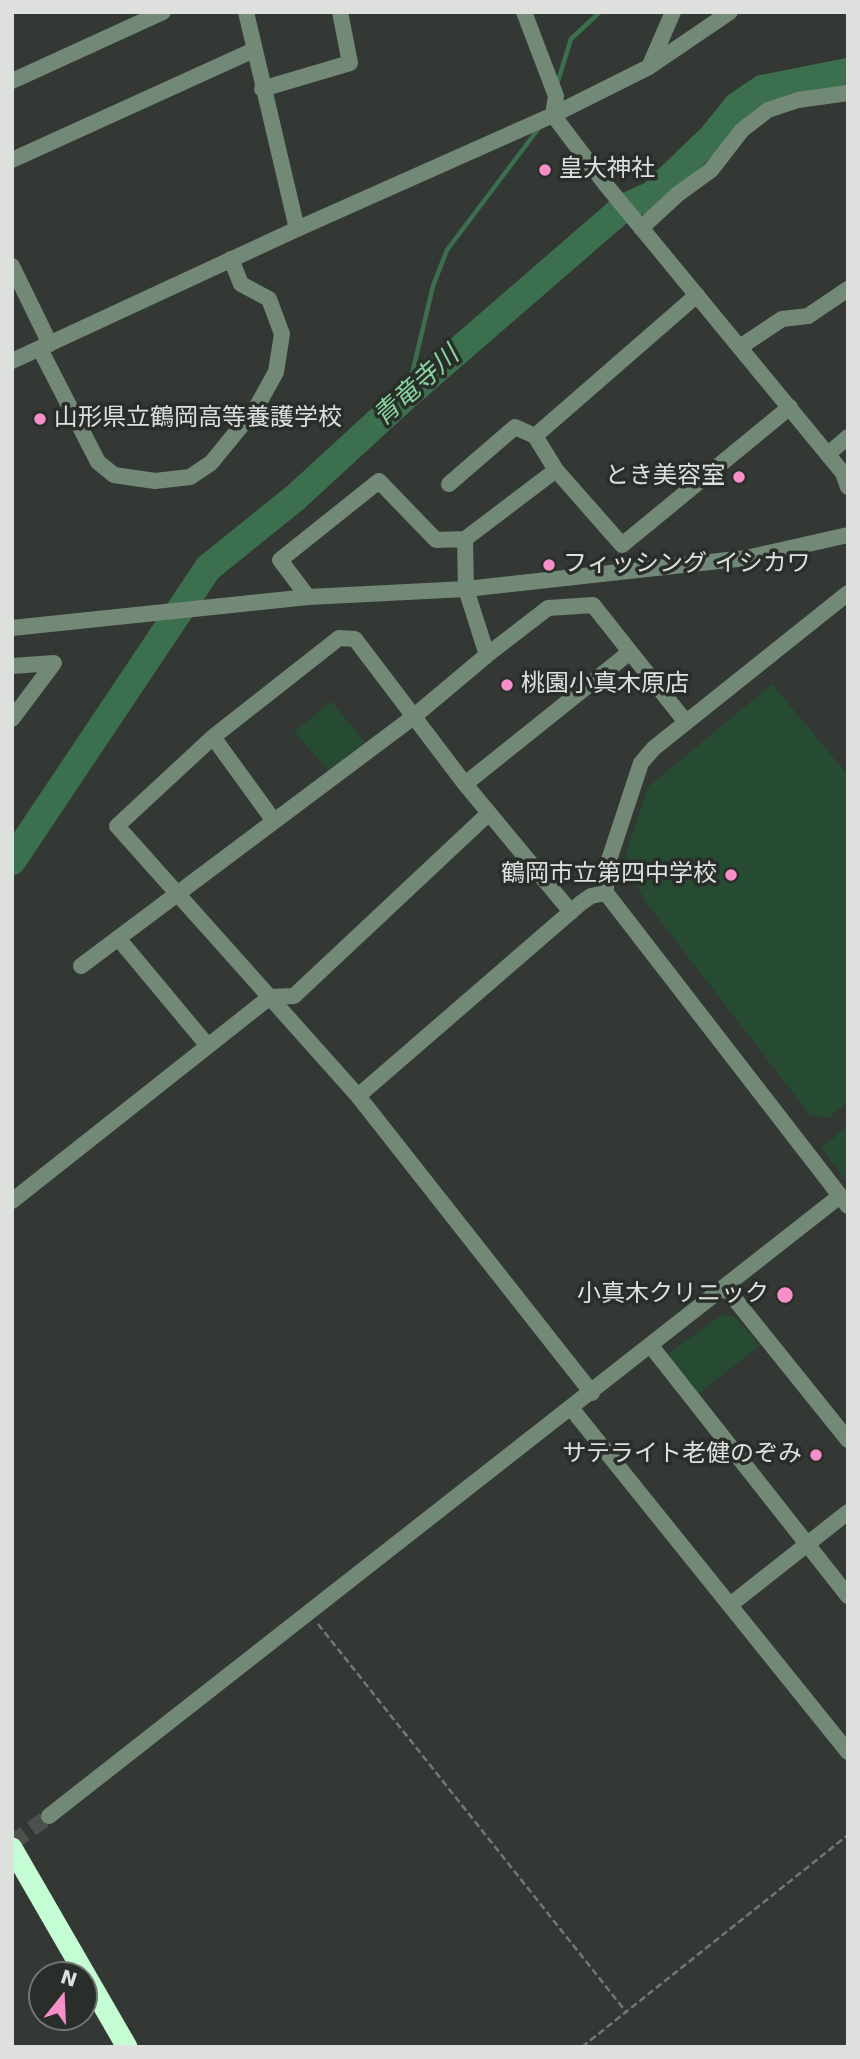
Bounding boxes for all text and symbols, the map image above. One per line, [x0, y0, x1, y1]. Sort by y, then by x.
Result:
place label: 皇大神社 [559, 156, 655, 184]
marker: 皇大神社 [537, 162, 553, 178]
water label: 青竜寺川 [368, 341, 466, 433]
place label: 山形県立鶴岡高等養護学校 [54, 405, 342, 433]
marker: 山形県立鶴岡高等養護学校 [32, 411, 48, 427]
place label: とき美容室 [605, 463, 725, 491]
marker: とき美容室 [731, 469, 747, 485]
place label: フィッシング イシカワ [563, 551, 811, 579]
marker: フィッシング イシカワ [541, 557, 557, 573]
place label: 桃園小真木原店 [521, 671, 689, 699]
marker: 桃園小真木原店 [499, 677, 515, 693]
place label: 鶴岡市立第四中学校 [501, 861, 717, 889]
marker: 鶴岡市立第四中学校 [723, 867, 739, 883]
place label: 小真木クリニック [577, 1281, 769, 1309]
marker: 小真木クリニック [775, 1285, 795, 1305]
place label: サテライト老健のぞみ [562, 1441, 802, 1469]
marker: サテライト老健のぞみ [808, 1447, 824, 1463]
north arrow [28, 1961, 98, 2031]
text: N [58, 1965, 80, 1991]

